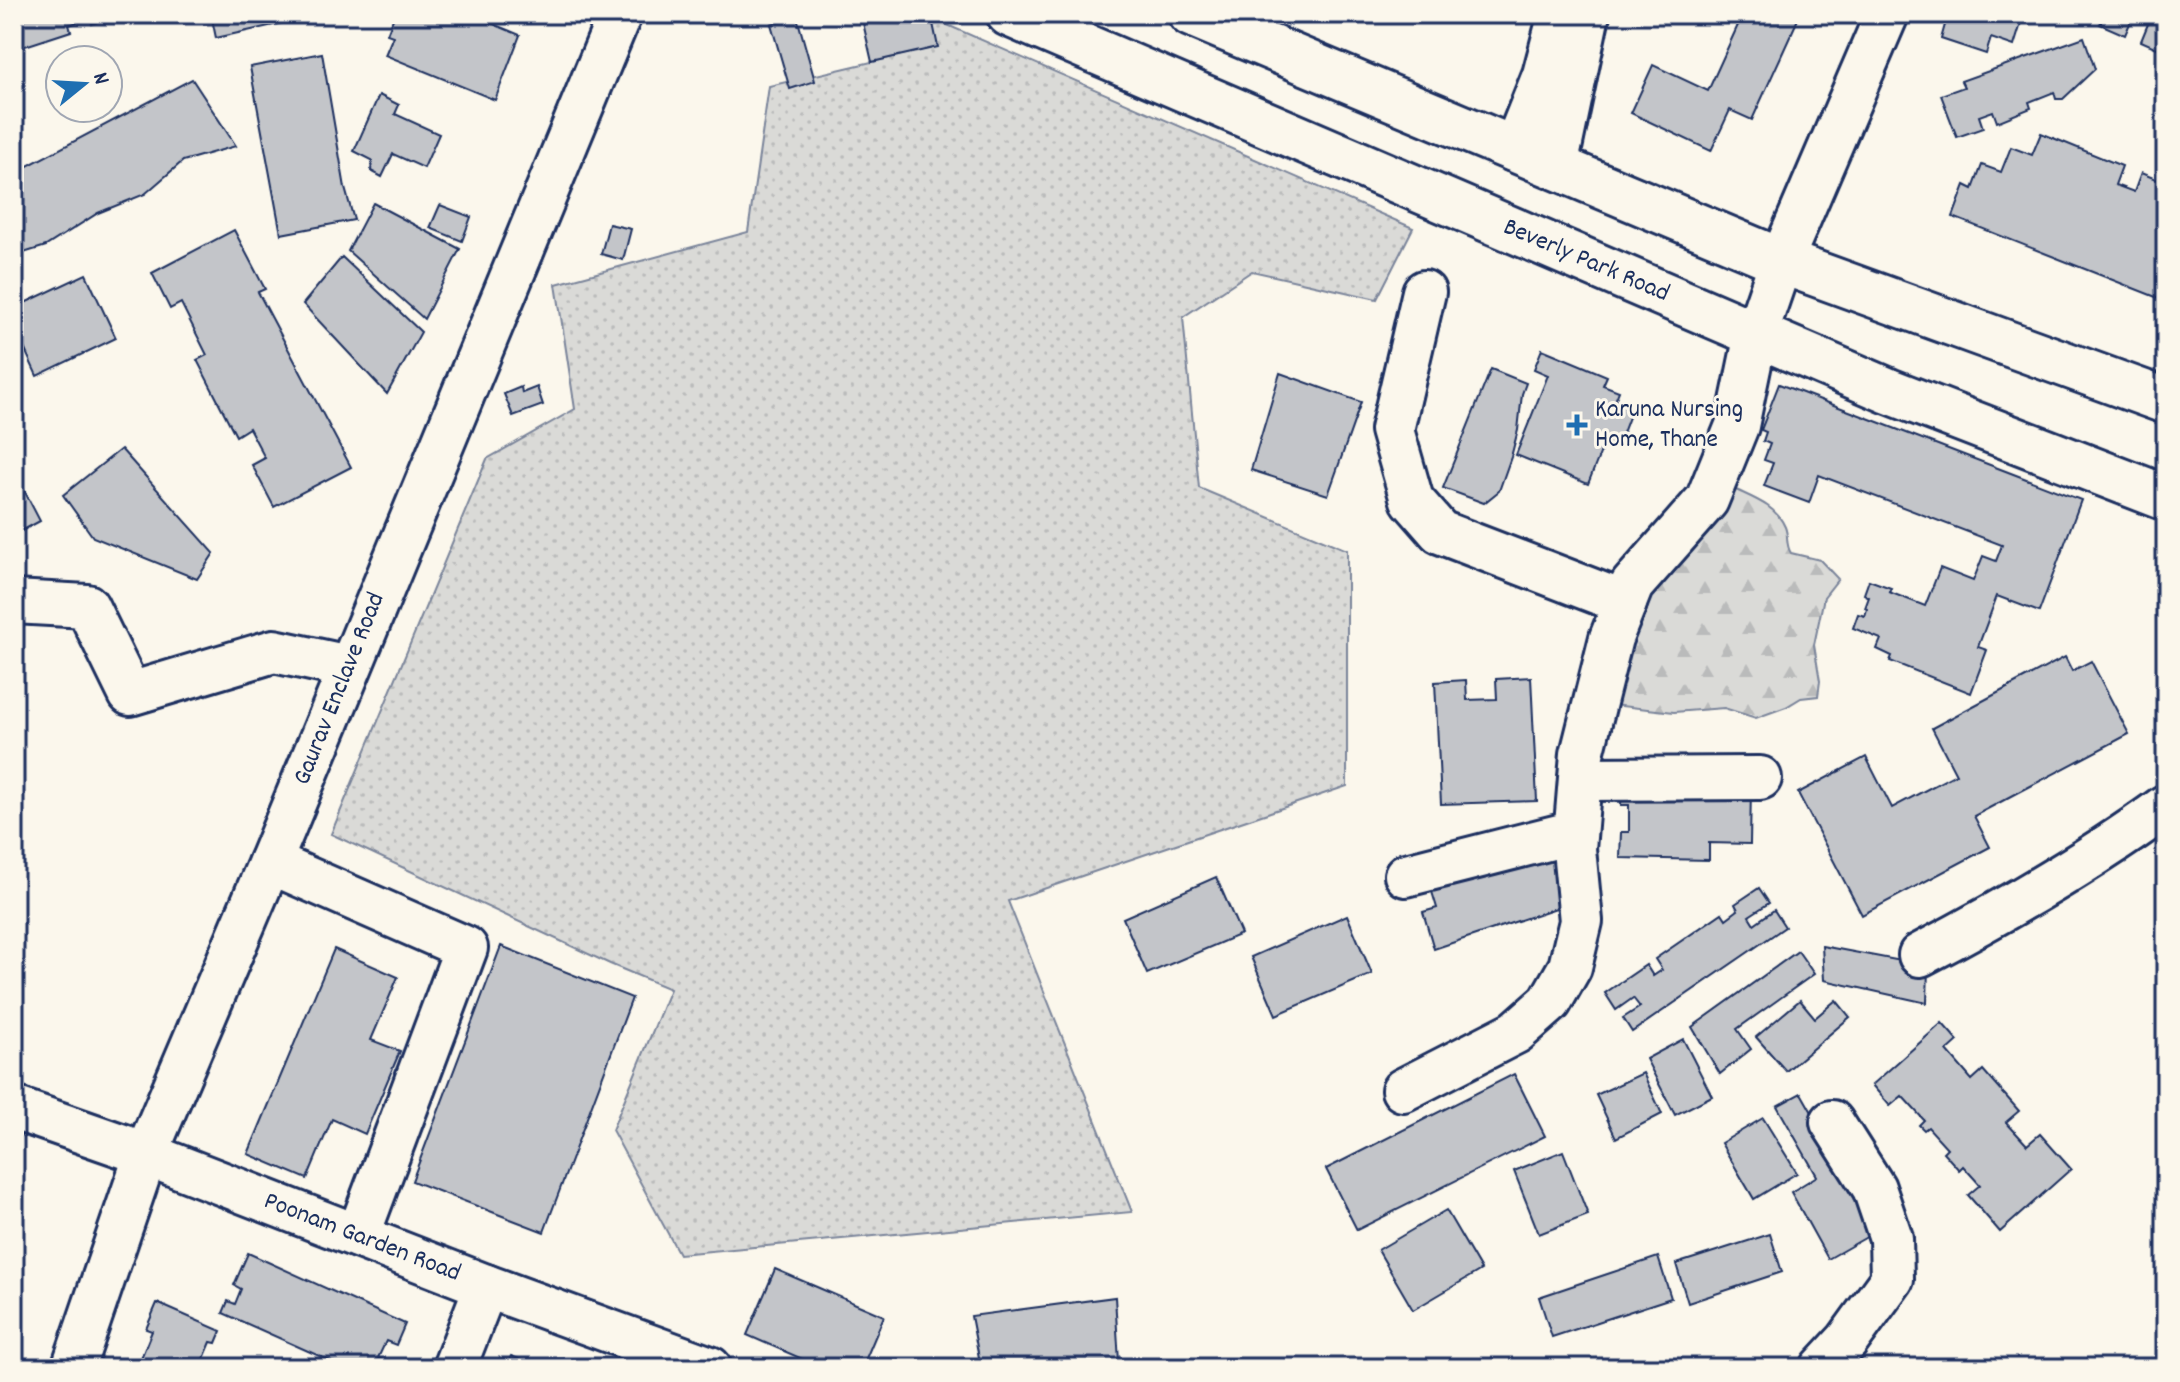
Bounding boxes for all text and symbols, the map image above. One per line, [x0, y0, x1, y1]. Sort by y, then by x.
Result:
north arrow [44, 44, 124, 124]
text: N [83, 69, 116, 89]
street label: Beverly Park Road [1497, 209, 1675, 313]
place label: Karuna Nursing Home, Thane [1595, 392, 1743, 459]
marker: Karuna Nursing Home, Thane [1566, 414, 1588, 436]
street label: Gaurav Enclave Road [285, 587, 395, 791]
street label: Poonam Garden Road [258, 1183, 466, 1293]

